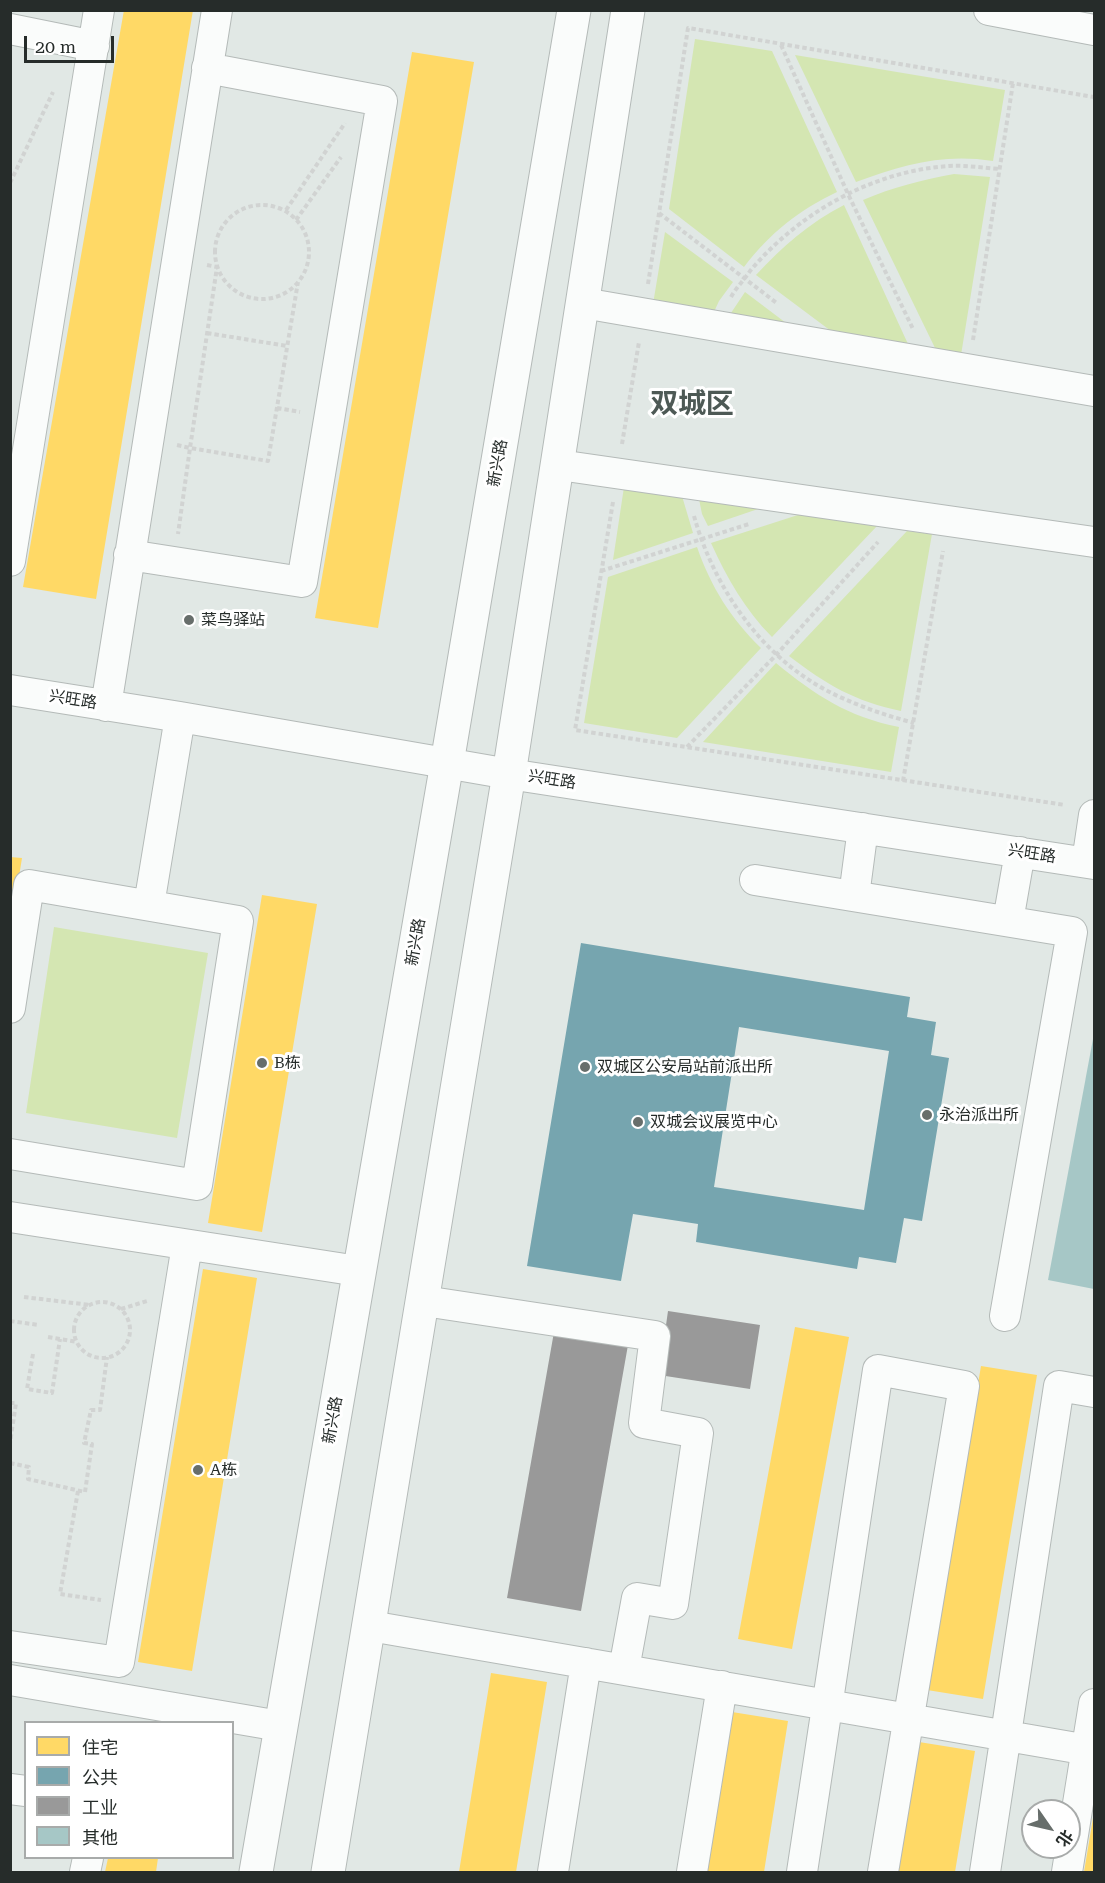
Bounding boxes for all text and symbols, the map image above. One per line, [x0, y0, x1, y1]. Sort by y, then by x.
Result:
scale bar [27, 24, 117, 62]
text: 20 m [35, 36, 76, 57]
district label: 双城区 [650, 388, 734, 422]
street label: 新兴路 [484, 438, 512, 488]
place label: 菜鸟驿站 [201, 610, 265, 630]
marker: 菜鸟驿站 [182, 613, 196, 627]
street label: 兴旺路 [48, 687, 98, 713]
street label: 兴旺路 [527, 767, 577, 793]
street label: 兴旺路 [1007, 841, 1057, 867]
street label: 新兴路 [402, 917, 430, 967]
place label: B栋 [274, 1053, 301, 1073]
marker: B栋 [255, 1056, 269, 1070]
place label: 双城区公安局站前派出所 [597, 1057, 773, 1077]
marker: 双城区公安局站前派出所 [578, 1060, 592, 1074]
place label: 永治派出所 [939, 1105, 1019, 1125]
marker: 永治派出所 [920, 1108, 934, 1122]
place label: 双城会议展览中心 [650, 1112, 778, 1132]
marker: 双城会议展览中心 [631, 1115, 645, 1129]
street label: 新兴路 [319, 1395, 347, 1445]
place label: A栋 [210, 1460, 237, 1480]
marker: A栋 [191, 1463, 205, 1477]
legend [24, 1721, 234, 1859]
text: 住宅 [82, 1737, 118, 1758]
text: 公共 [82, 1767, 118, 1788]
text: 工业 [82, 1797, 118, 1818]
north arrow [1021, 1799, 1081, 1859]
text: 北 [1052, 1826, 1077, 1850]
text: 其他 [82, 1827, 118, 1848]

